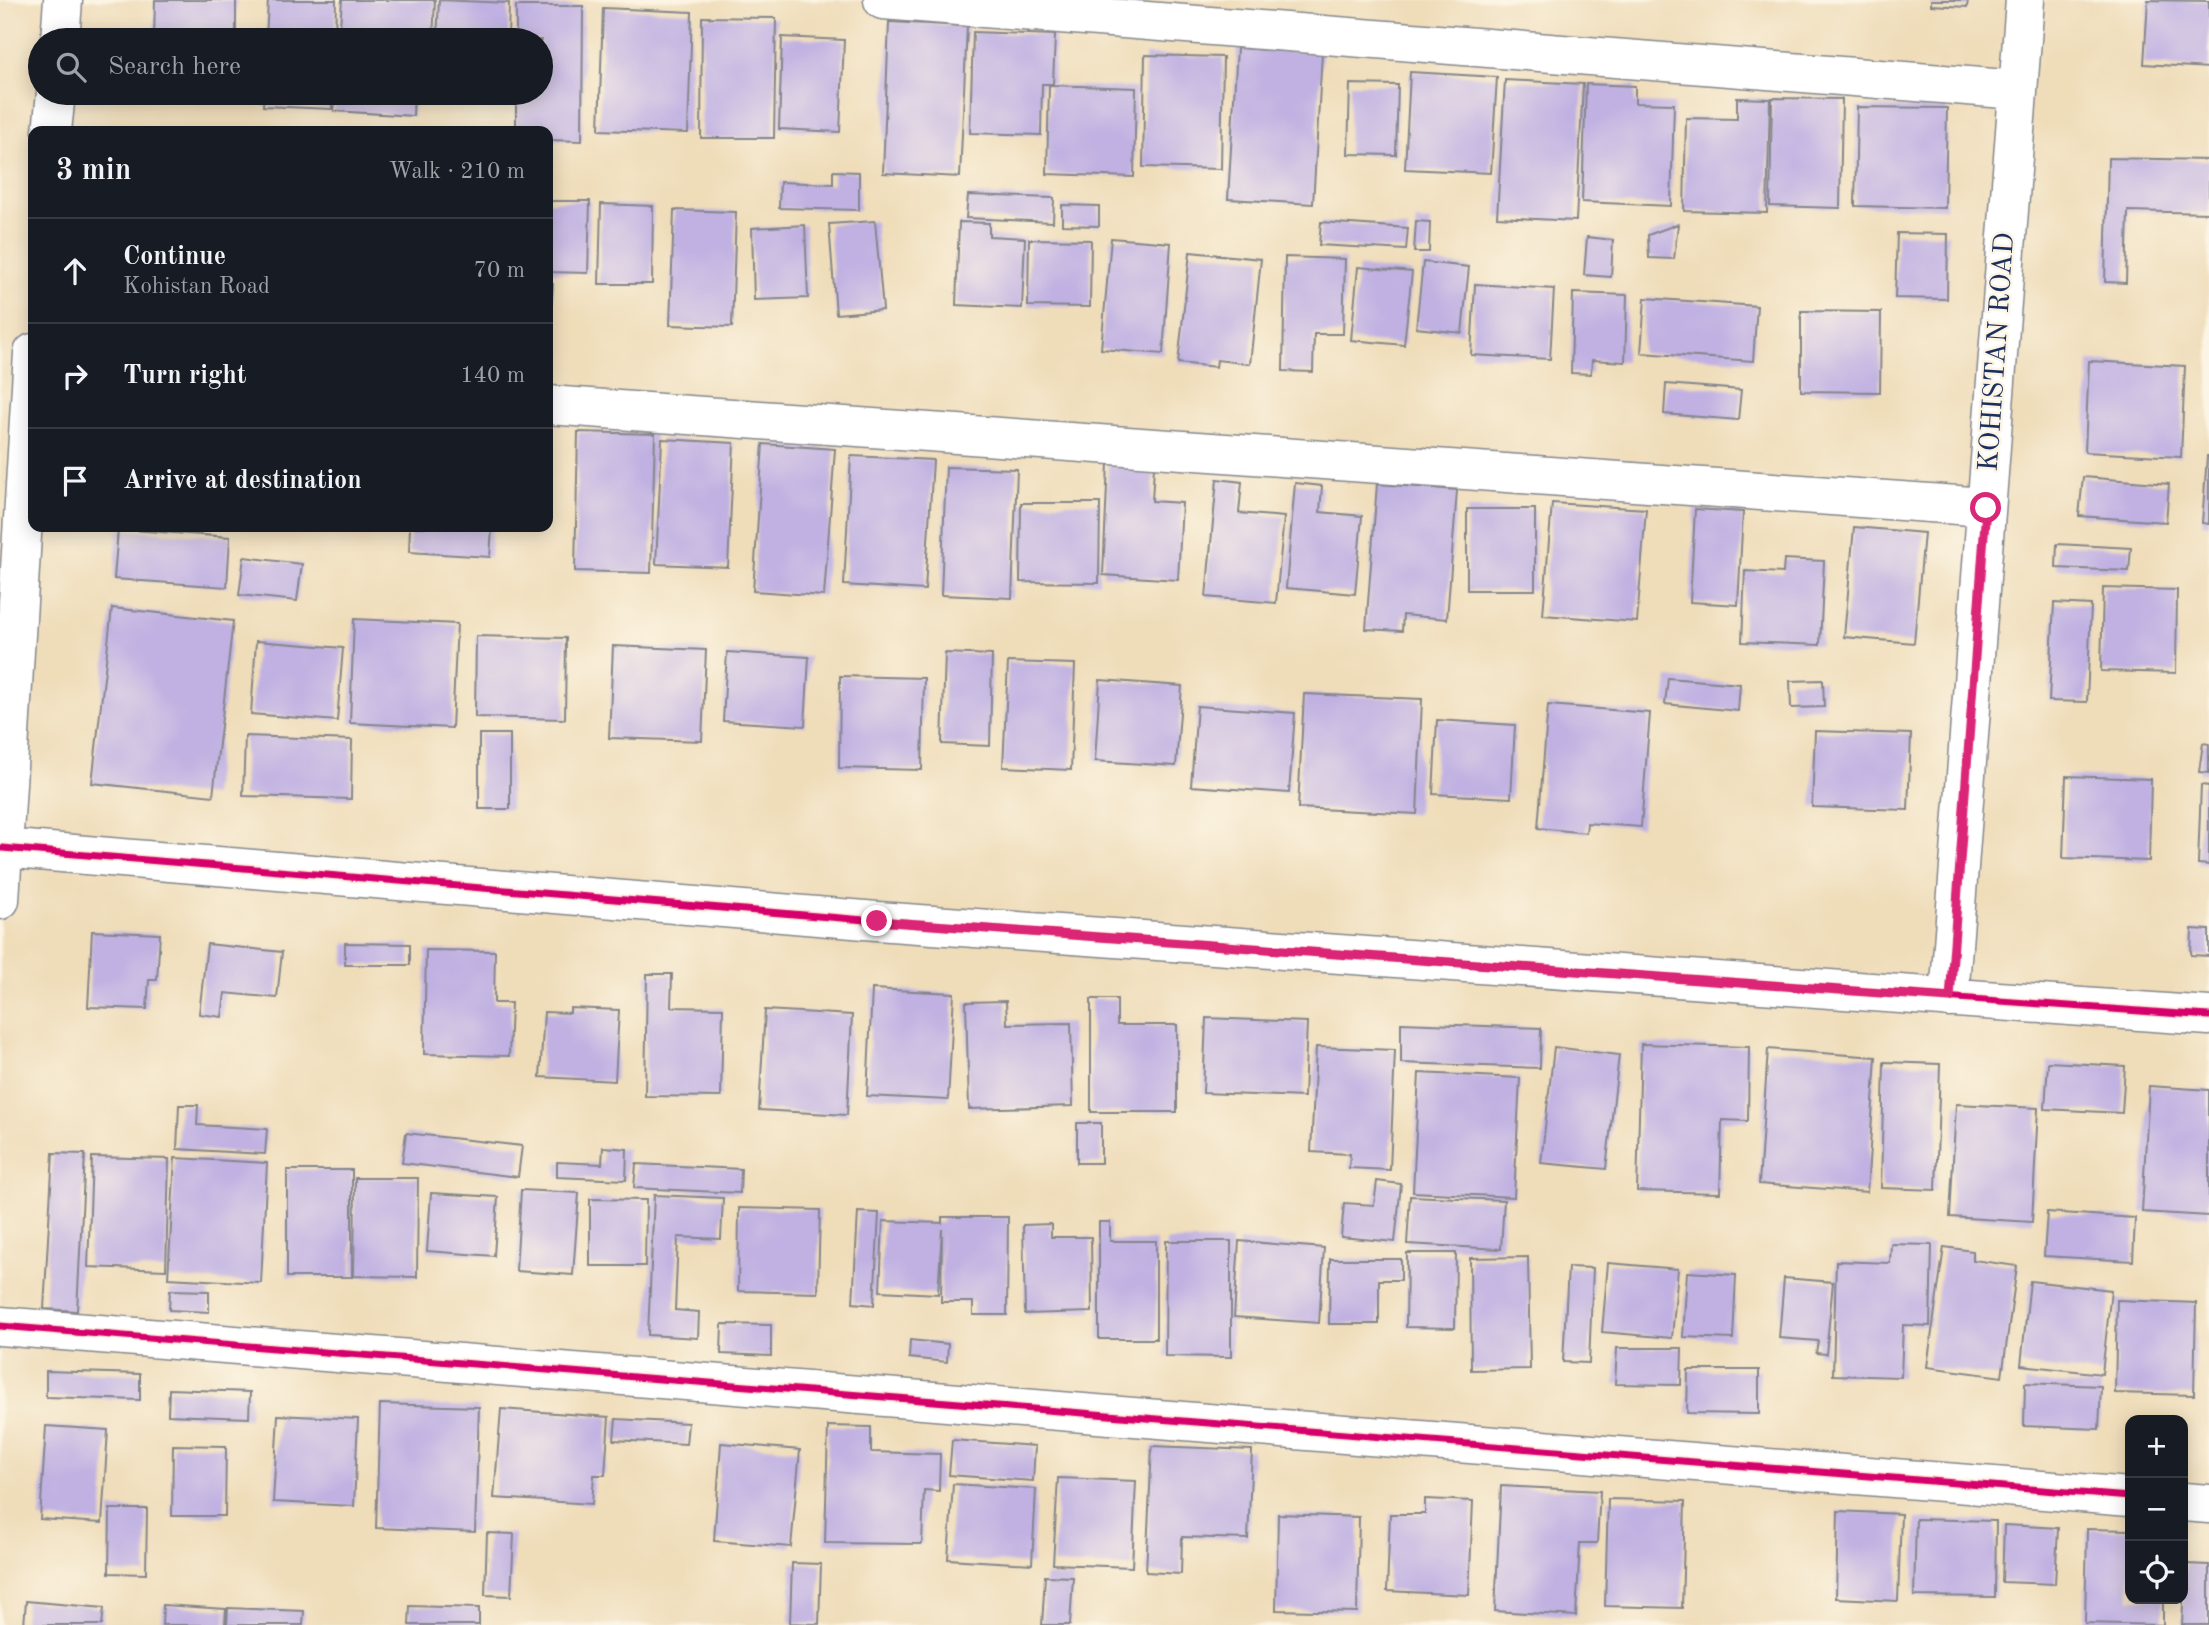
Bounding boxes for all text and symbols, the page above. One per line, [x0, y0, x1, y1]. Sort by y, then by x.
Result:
search box [28, 28, 553, 105]
icon: search [52, 48, 90, 86]
text: Search here [108, 54, 241, 80]
text: 3 min [56, 156, 131, 186]
text: Walk · 210 m [389, 160, 525, 183]
street label: KOHISTAN ROAD [1976, 231, 2020, 473]
text: Continue [123, 244, 226, 270]
icon: ahead [56, 252, 94, 290]
text: 70 m [474, 259, 525, 282]
text: Kohistan Road [123, 275, 270, 298]
icon: right [56, 357, 94, 395]
text: Turn right [123, 363, 246, 389]
text: 140 m [460, 364, 525, 387]
icon: arrive [56, 462, 94, 500]
text: Arrive at destination [123, 468, 362, 494]
route start [1970, 492, 2001, 523]
route end [861, 905, 892, 936]
map controls [2125, 1415, 2188, 1604]
button: + [2125, 1415, 2188, 1478]
button: − [2125, 1478, 2188, 1541]
button: locate [2125, 1541, 2188, 1604]

